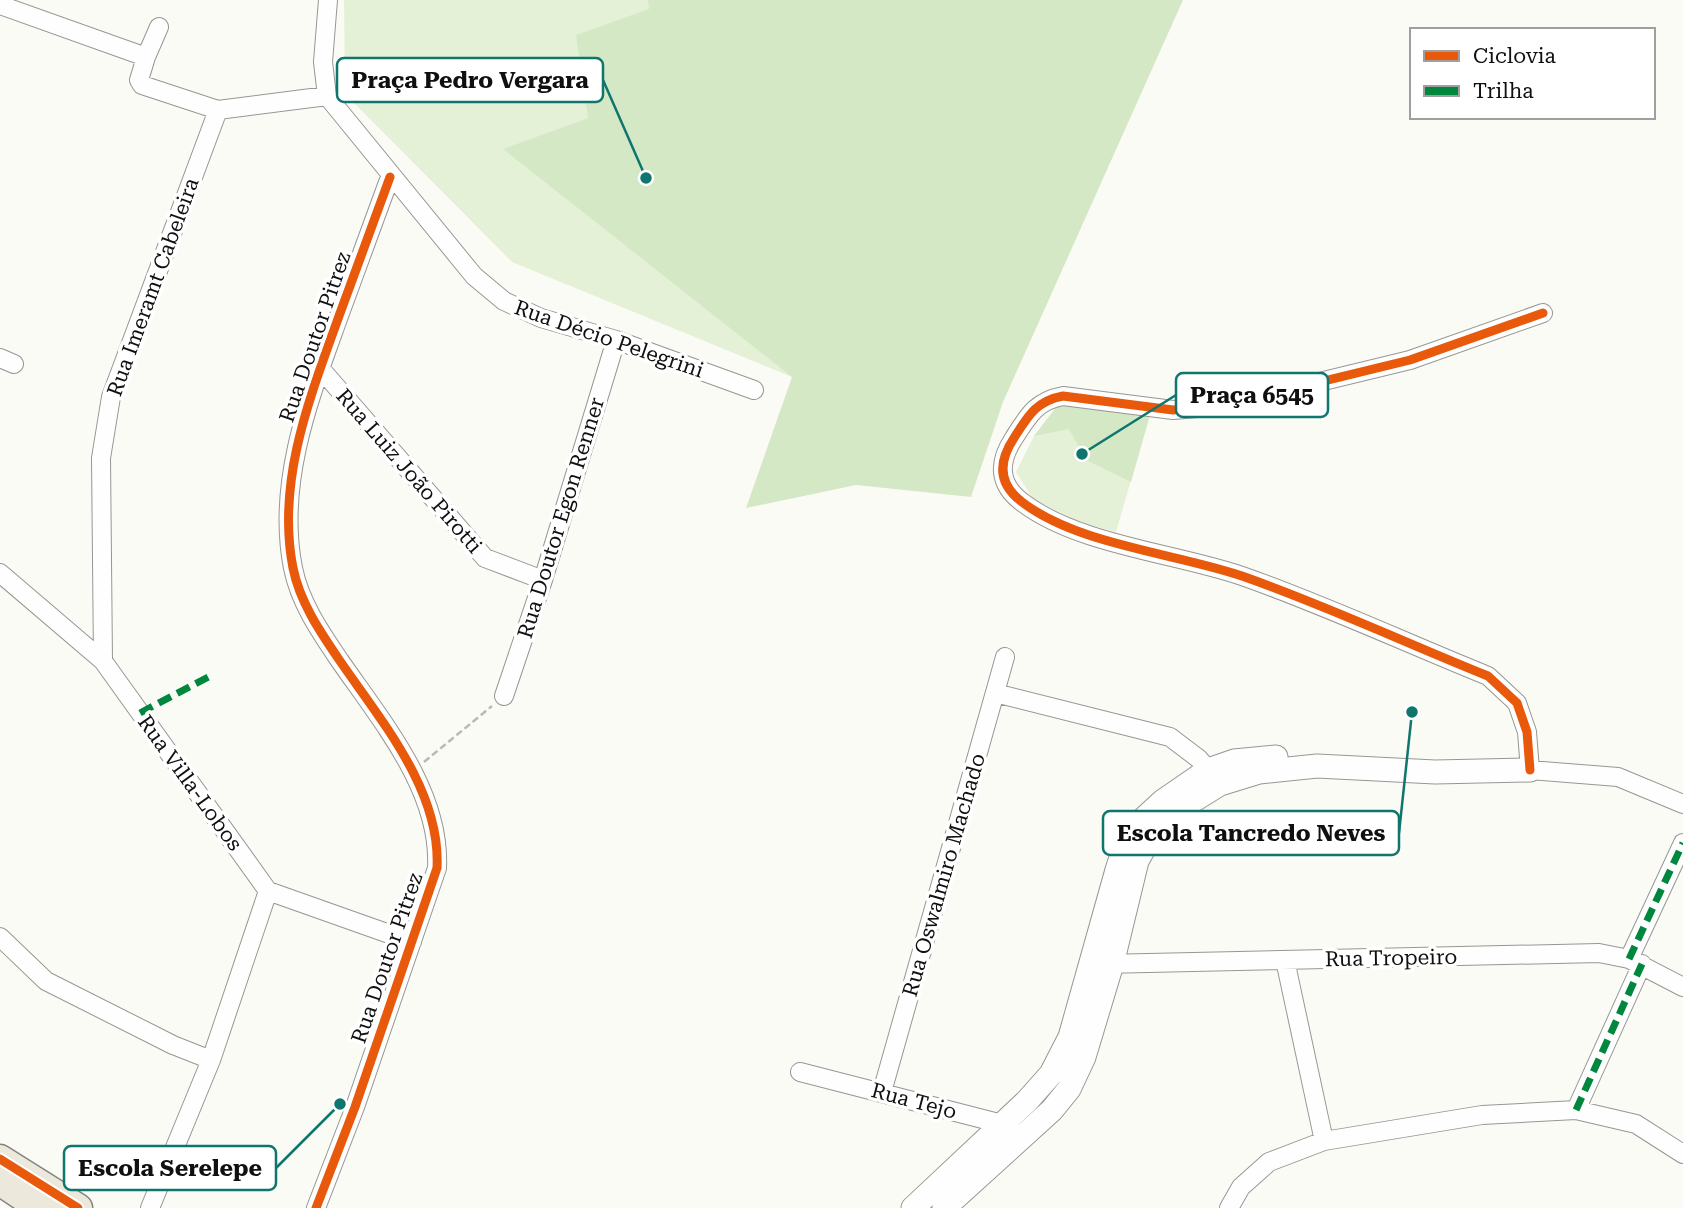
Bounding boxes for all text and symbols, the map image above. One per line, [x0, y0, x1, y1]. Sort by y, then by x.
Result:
legend [1410, 28, 1655, 119]
text: Ciclovia [1473, 44, 1557, 68]
callout: Praça Pedro Vergara [337, 58, 603, 102]
text: Praça Pedro Vergara [351, 67, 589, 94]
text: Trilha [1473, 79, 1534, 103]
street label: Rua Imeramt Cabeleira [102, 174, 204, 399]
street label: Rua Doutor Pitrez [275, 249, 355, 425]
street label: Rua Décio Pelegrini [511, 295, 707, 383]
callout: Praça 6545 [1176, 373, 1328, 417]
text: Praça 6545 [1190, 382, 1314, 409]
street label: Rua Luiz João Pirotti [331, 384, 487, 558]
street label: Rua Doutor Egon Renner [513, 394, 609, 641]
street label: Rua Villa-Lobos [133, 711, 247, 855]
street label: Rua Oswalmiro Machado [898, 751, 990, 999]
callout: Escola Tancredo Neves [1103, 811, 1399, 855]
text: Escola Tancredo Neves [1117, 820, 1385, 847]
street label: Rua Doutor Pitrez [347, 870, 427, 1046]
street label: Rua Tropeiro [1325, 945, 1457, 971]
street label: Rua Tejo [869, 1078, 959, 1124]
callout: Escola Serelepe [64, 1146, 276, 1190]
text: Escola Serelepe [78, 1155, 262, 1182]

